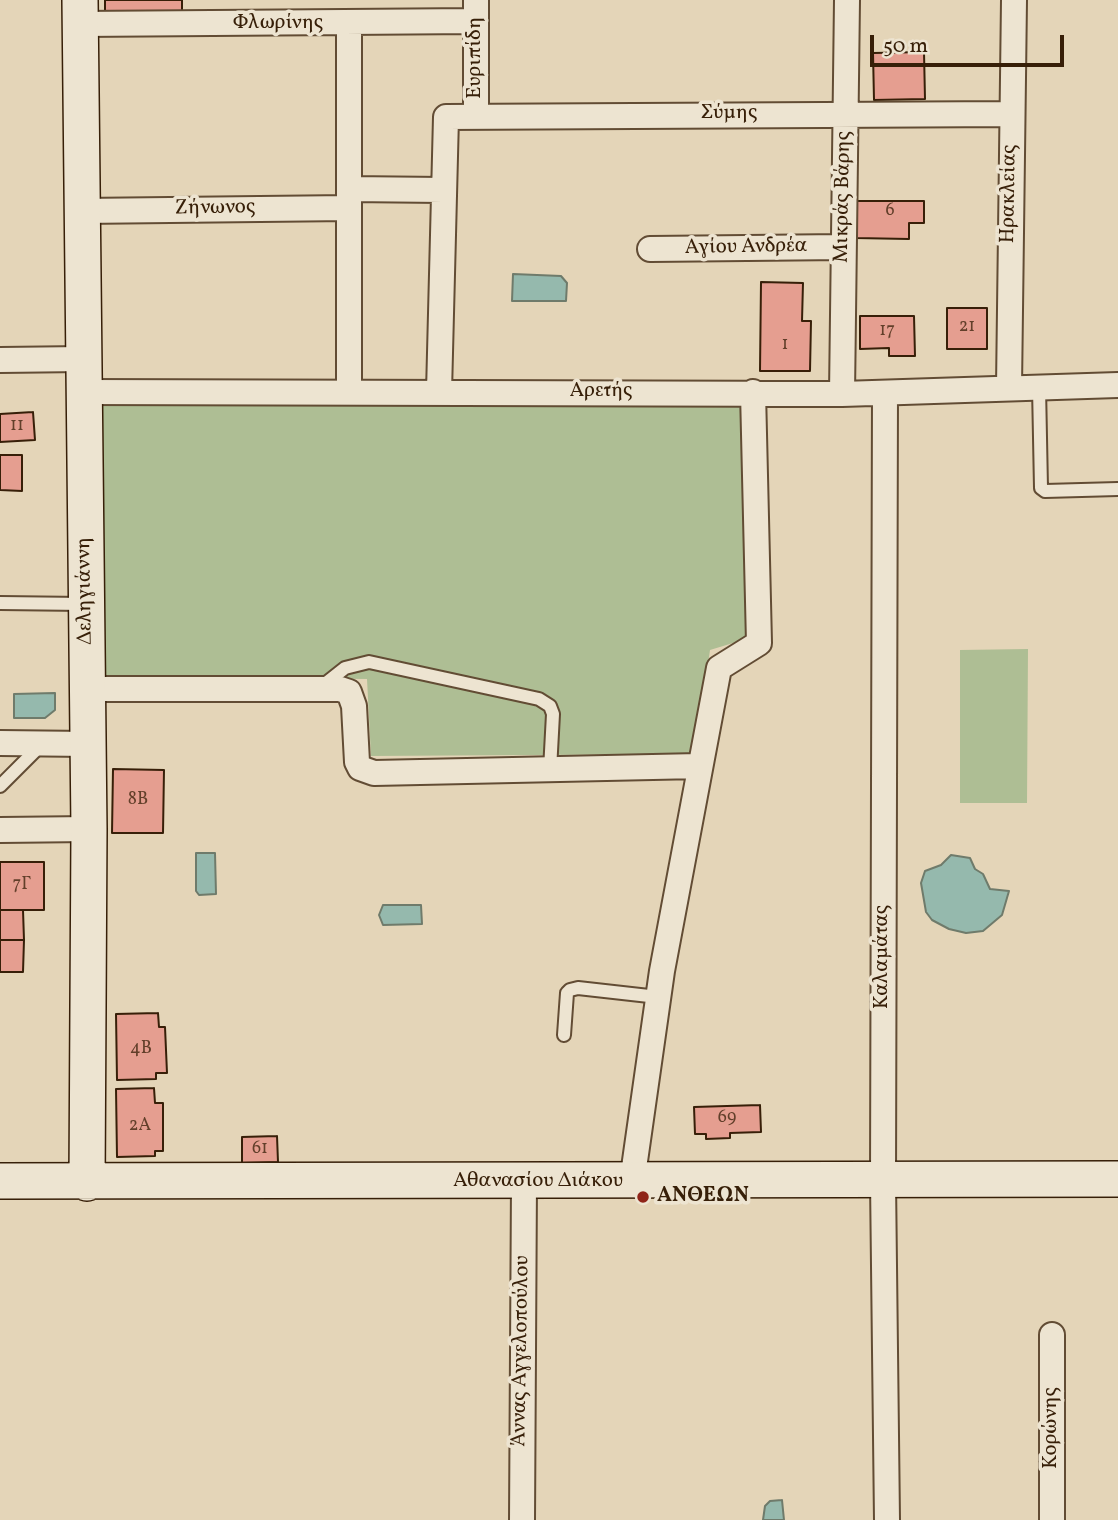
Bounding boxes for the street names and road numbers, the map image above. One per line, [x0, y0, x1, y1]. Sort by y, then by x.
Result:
street label: Φλωρίνης [233, 11, 323, 37]
street label: Ευριπίδη [463, 17, 489, 99]
street label: Σύμης [701, 101, 757, 127]
street label: Μικράς Βάρης [830, 131, 858, 263]
street label: Ηρακλείας [997, 144, 1023, 244]
street label: Ζήνωνος [174, 196, 256, 222]
street label: Αγίου Ανδρέα [685, 234, 807, 262]
street label: Αρετής [569, 379, 633, 405]
street label: Δεληγιάννη [72, 537, 100, 645]
street label: Καλαμάτας [870, 905, 896, 1009]
street label: Αθανασίου Διάκου [453, 1169, 623, 1195]
street label: Άννας Αγγελοπούλου [508, 1255, 536, 1447]
street label: Κορώνης [1039, 1387, 1065, 1469]

